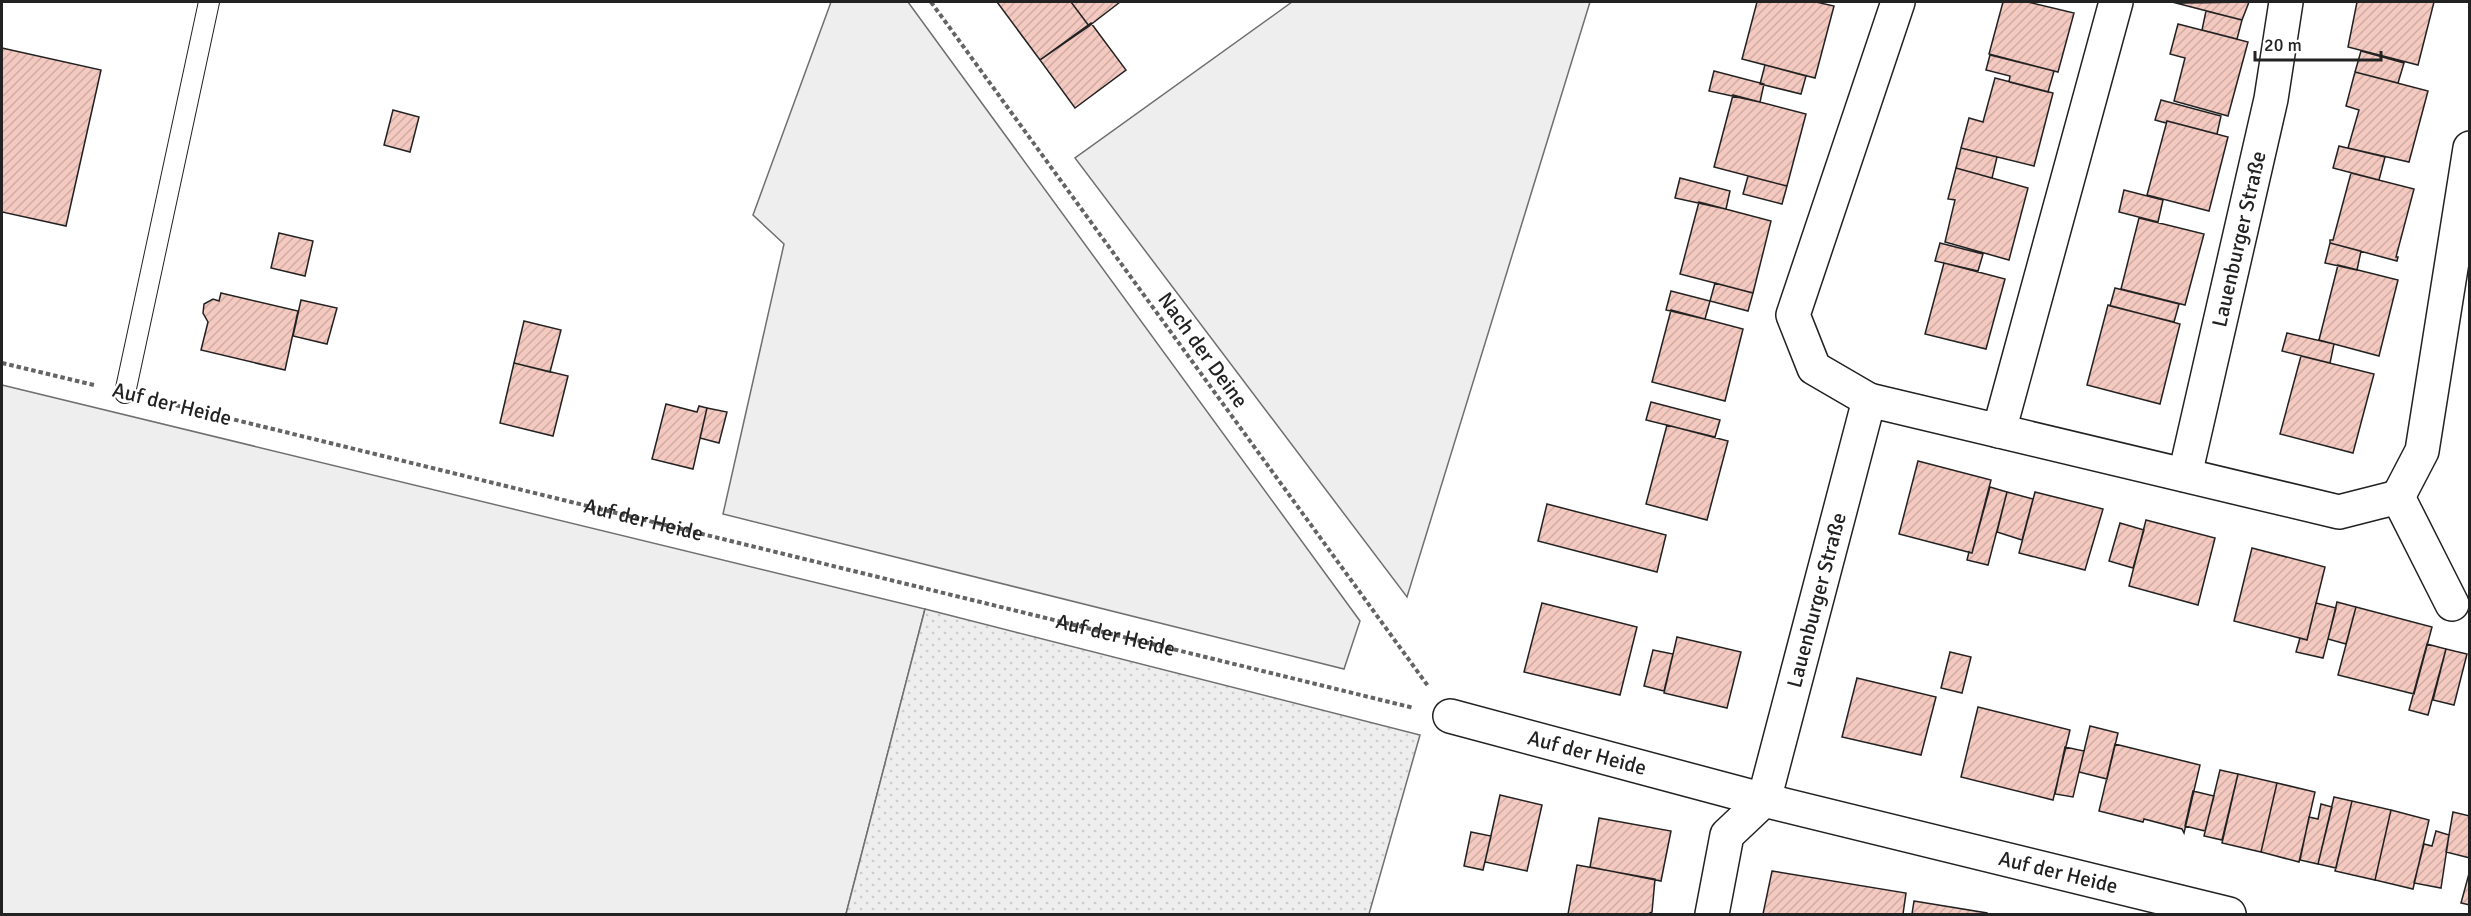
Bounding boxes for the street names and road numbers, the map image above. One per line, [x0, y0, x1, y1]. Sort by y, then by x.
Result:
street label: Lauenburger Straße [2206, 149, 2272, 330]
street label: Nach der Deine [1152, 287, 1254, 413]
street label: Auf der Heide [110, 377, 234, 431]
street label: Auf der Heide [581, 493, 706, 547]
street label: Lauenburger Straße [1781, 510, 1852, 690]
street label: Auf der Heide [1053, 608, 1178, 662]
street label: Auf der Heide [1525, 724, 1649, 781]
street label: Auf der Heide [1996, 845, 2121, 899]

